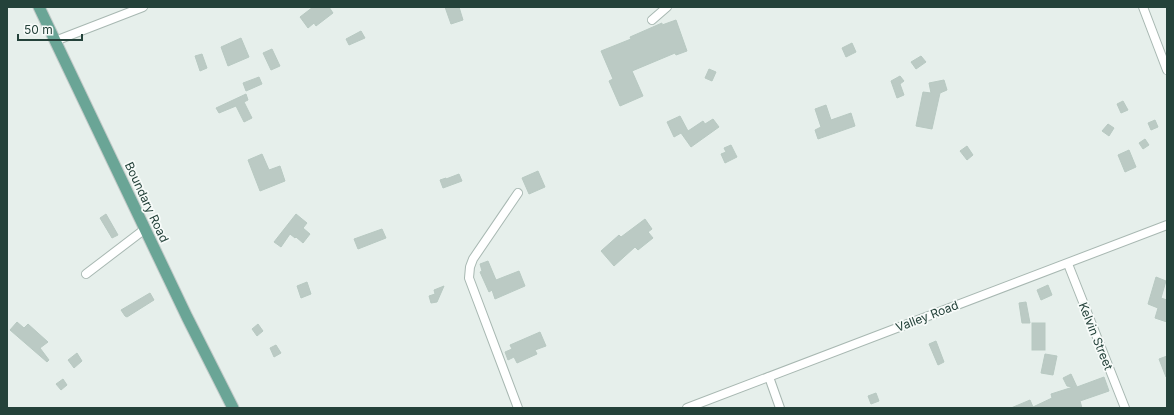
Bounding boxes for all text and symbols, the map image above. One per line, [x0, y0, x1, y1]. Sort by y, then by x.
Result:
scale bar [18, 16, 82, 42]
text: 50 m [24, 22, 53, 37]
street label: Boundary Road [122, 159, 172, 245]
street label: Valley Road [893, 297, 961, 335]
street label: Kelvin Street [1076, 300, 1116, 372]

